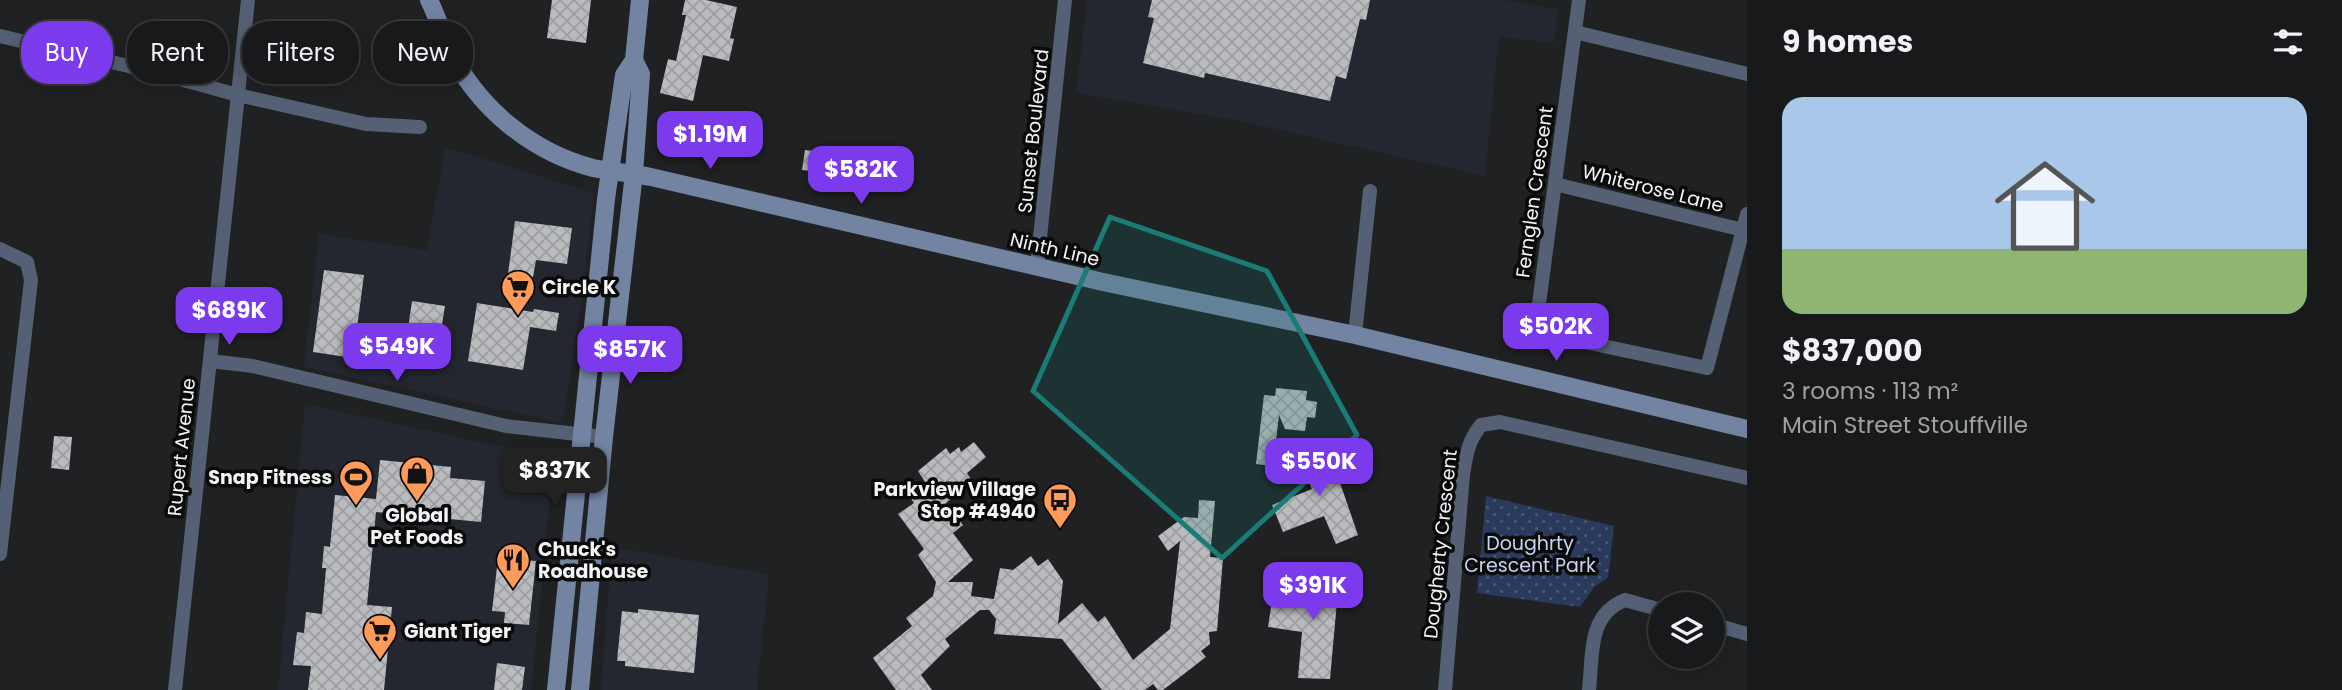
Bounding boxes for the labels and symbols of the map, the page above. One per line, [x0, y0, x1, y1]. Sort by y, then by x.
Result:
street label: Sunset Boulevard [1011, 48, 1056, 215]
street label: Fernglen Crescent [1509, 104, 1560, 280]
pin: $1.19M [653, 111, 767, 171]
pin: $582K [812, 146, 910, 206]
street label: Whiterose Lane [1579, 158, 1727, 219]
street label: Ninth Line [1007, 226, 1102, 273]
supermarket icon: Circle K [499, 268, 537, 317]
place label: Circle K [542, 274, 616, 301]
pin: $689K [180, 288, 278, 347]
pin: $502K [1507, 304, 1605, 363]
pin: $549K [348, 324, 446, 383]
pin: $857K [581, 326, 679, 386]
street label: Rupert Avenue [161, 377, 202, 517]
pin: $550K [1270, 438, 1368, 498]
pin: $837K [506, 448, 604, 507]
street label: Dougherty Crescent [1417, 448, 1464, 640]
shop icon: Global Pet Foods [398, 454, 436, 503]
sports icon: Snap Fitness [337, 458, 375, 507]
place label: Snap Fitness [208, 464, 332, 491]
place label: Parkview Village Stop #4940 [873, 476, 1036, 525]
bus stop icon: Parkview Village Stop #4940 [1041, 481, 1079, 530]
place label: Global Pet Foods [370, 502, 464, 551]
park label: Doughrty Crescent Park [1464, 530, 1596, 579]
place label: Chuck's Roadhouse [538, 536, 649, 585]
restaurant icon: Chuck's Roadhouse [494, 541, 532, 590]
pin: $391K [1264, 562, 1362, 622]
supermarket icon: Giant Tiger [361, 612, 399, 661]
place label: Giant Tiger [404, 618, 511, 645]

